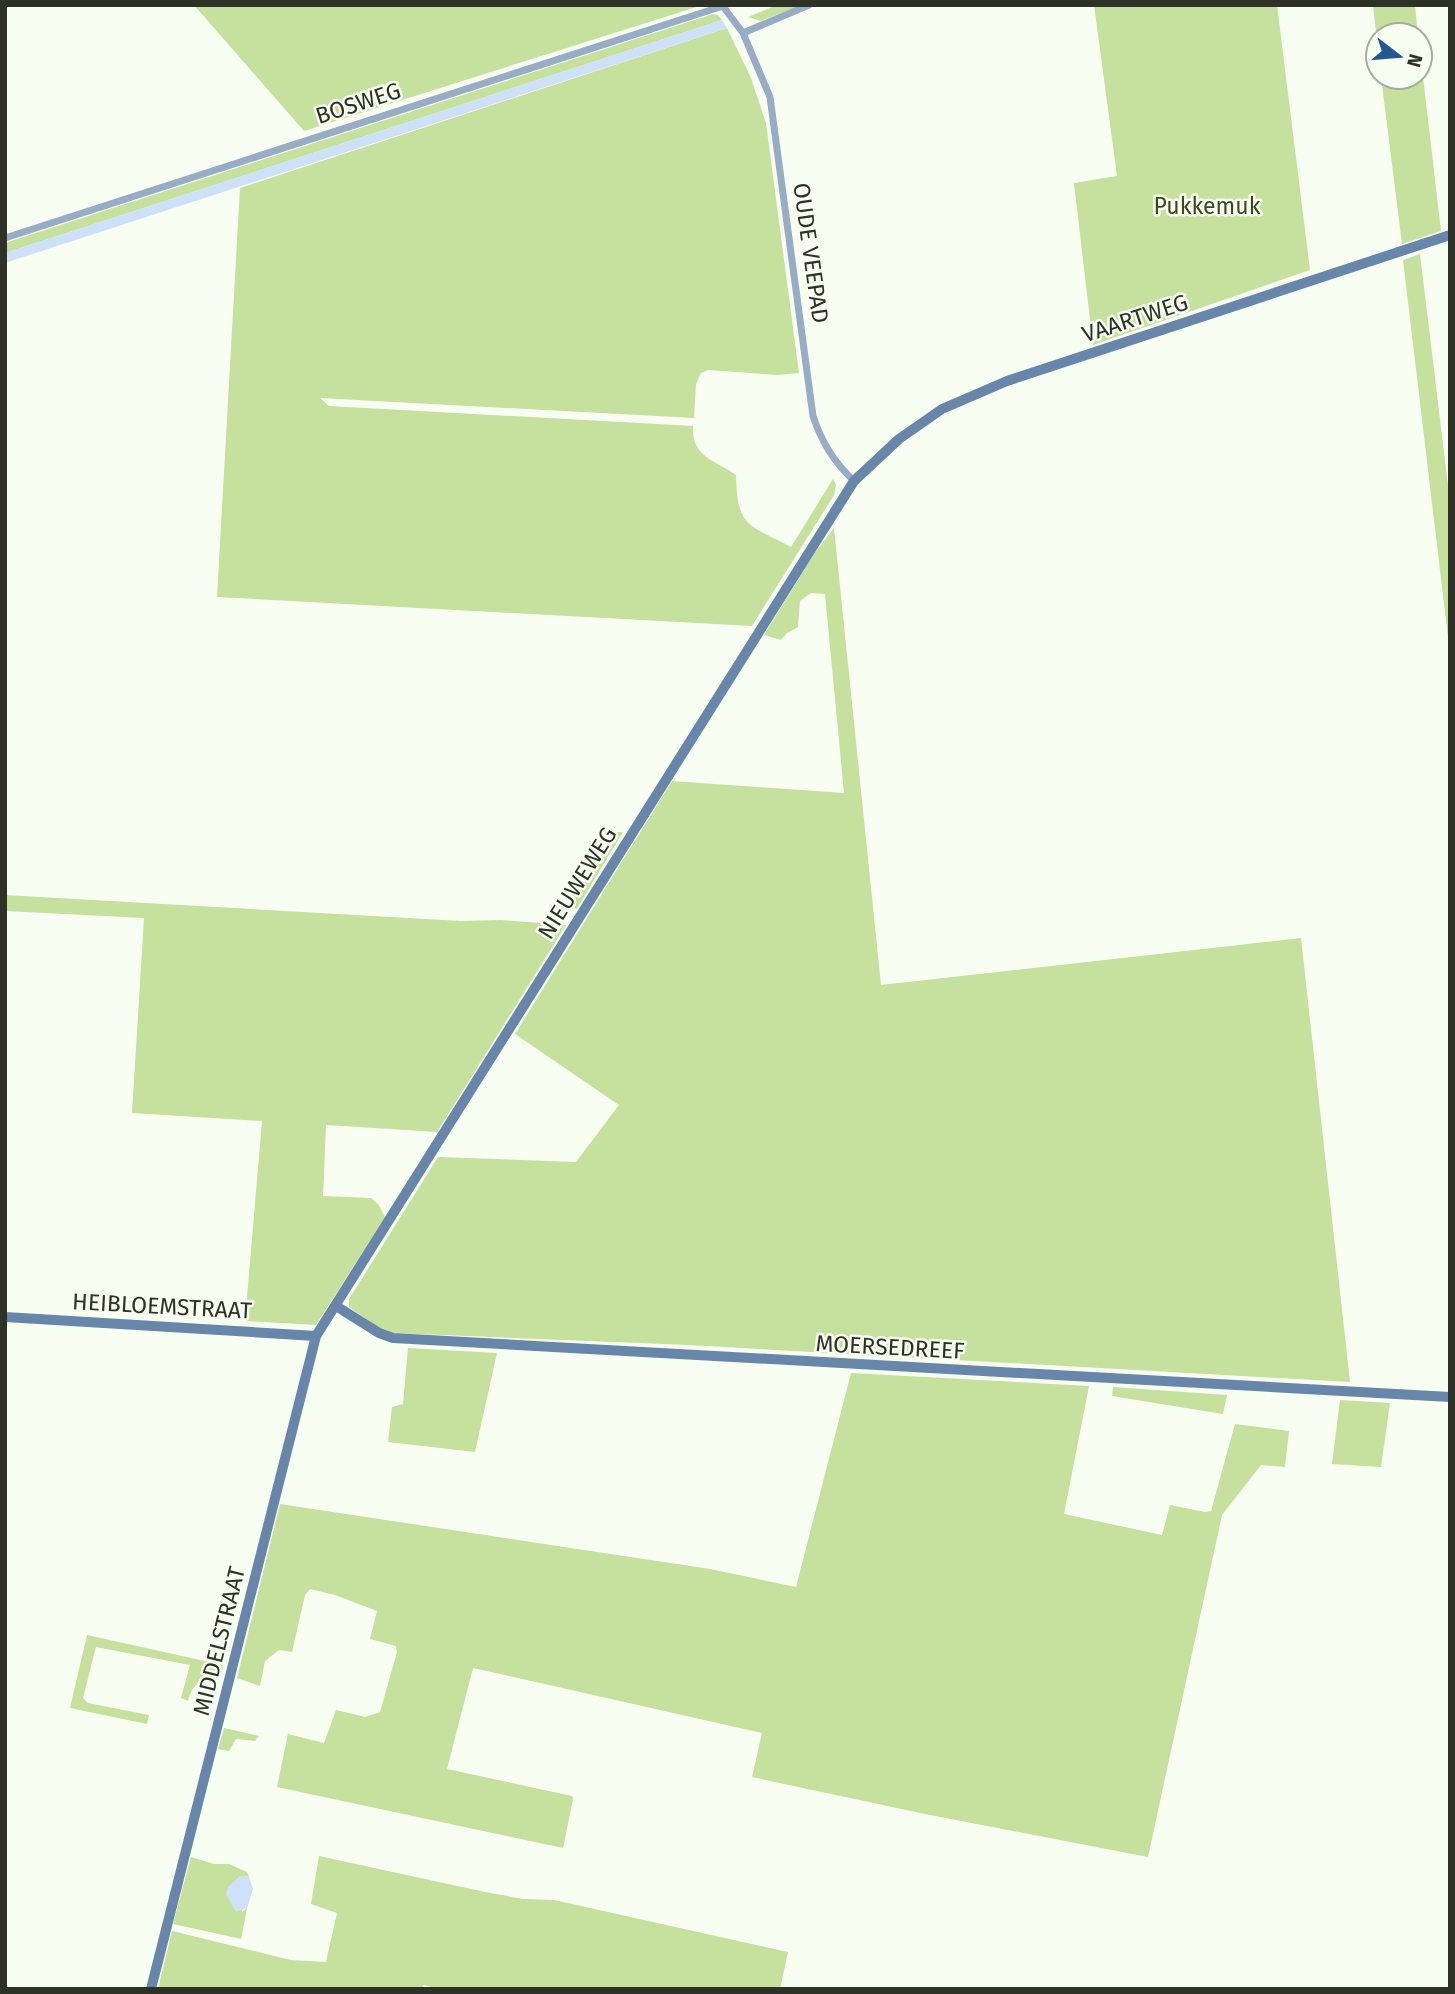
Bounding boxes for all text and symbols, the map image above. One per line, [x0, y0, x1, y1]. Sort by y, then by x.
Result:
north arrow [1364, 21, 1434, 91]
text: N [1402, 51, 1428, 70]
street label: BOSWEG [312, 76, 404, 130]
street label: OUDE VEEPAD [787, 181, 835, 325]
park label: Pukkemuk [1154, 192, 1261, 220]
street label: VAARTWEG [1078, 288, 1192, 348]
street label: NIEUWEWEG [532, 822, 622, 944]
street label: HEIBLOEMSTRAAT [71, 1287, 253, 1325]
street label: MOERSEDREEF [815, 1329, 965, 1365]
street label: MIDDELSTRAAT [187, 1563, 251, 1718]

